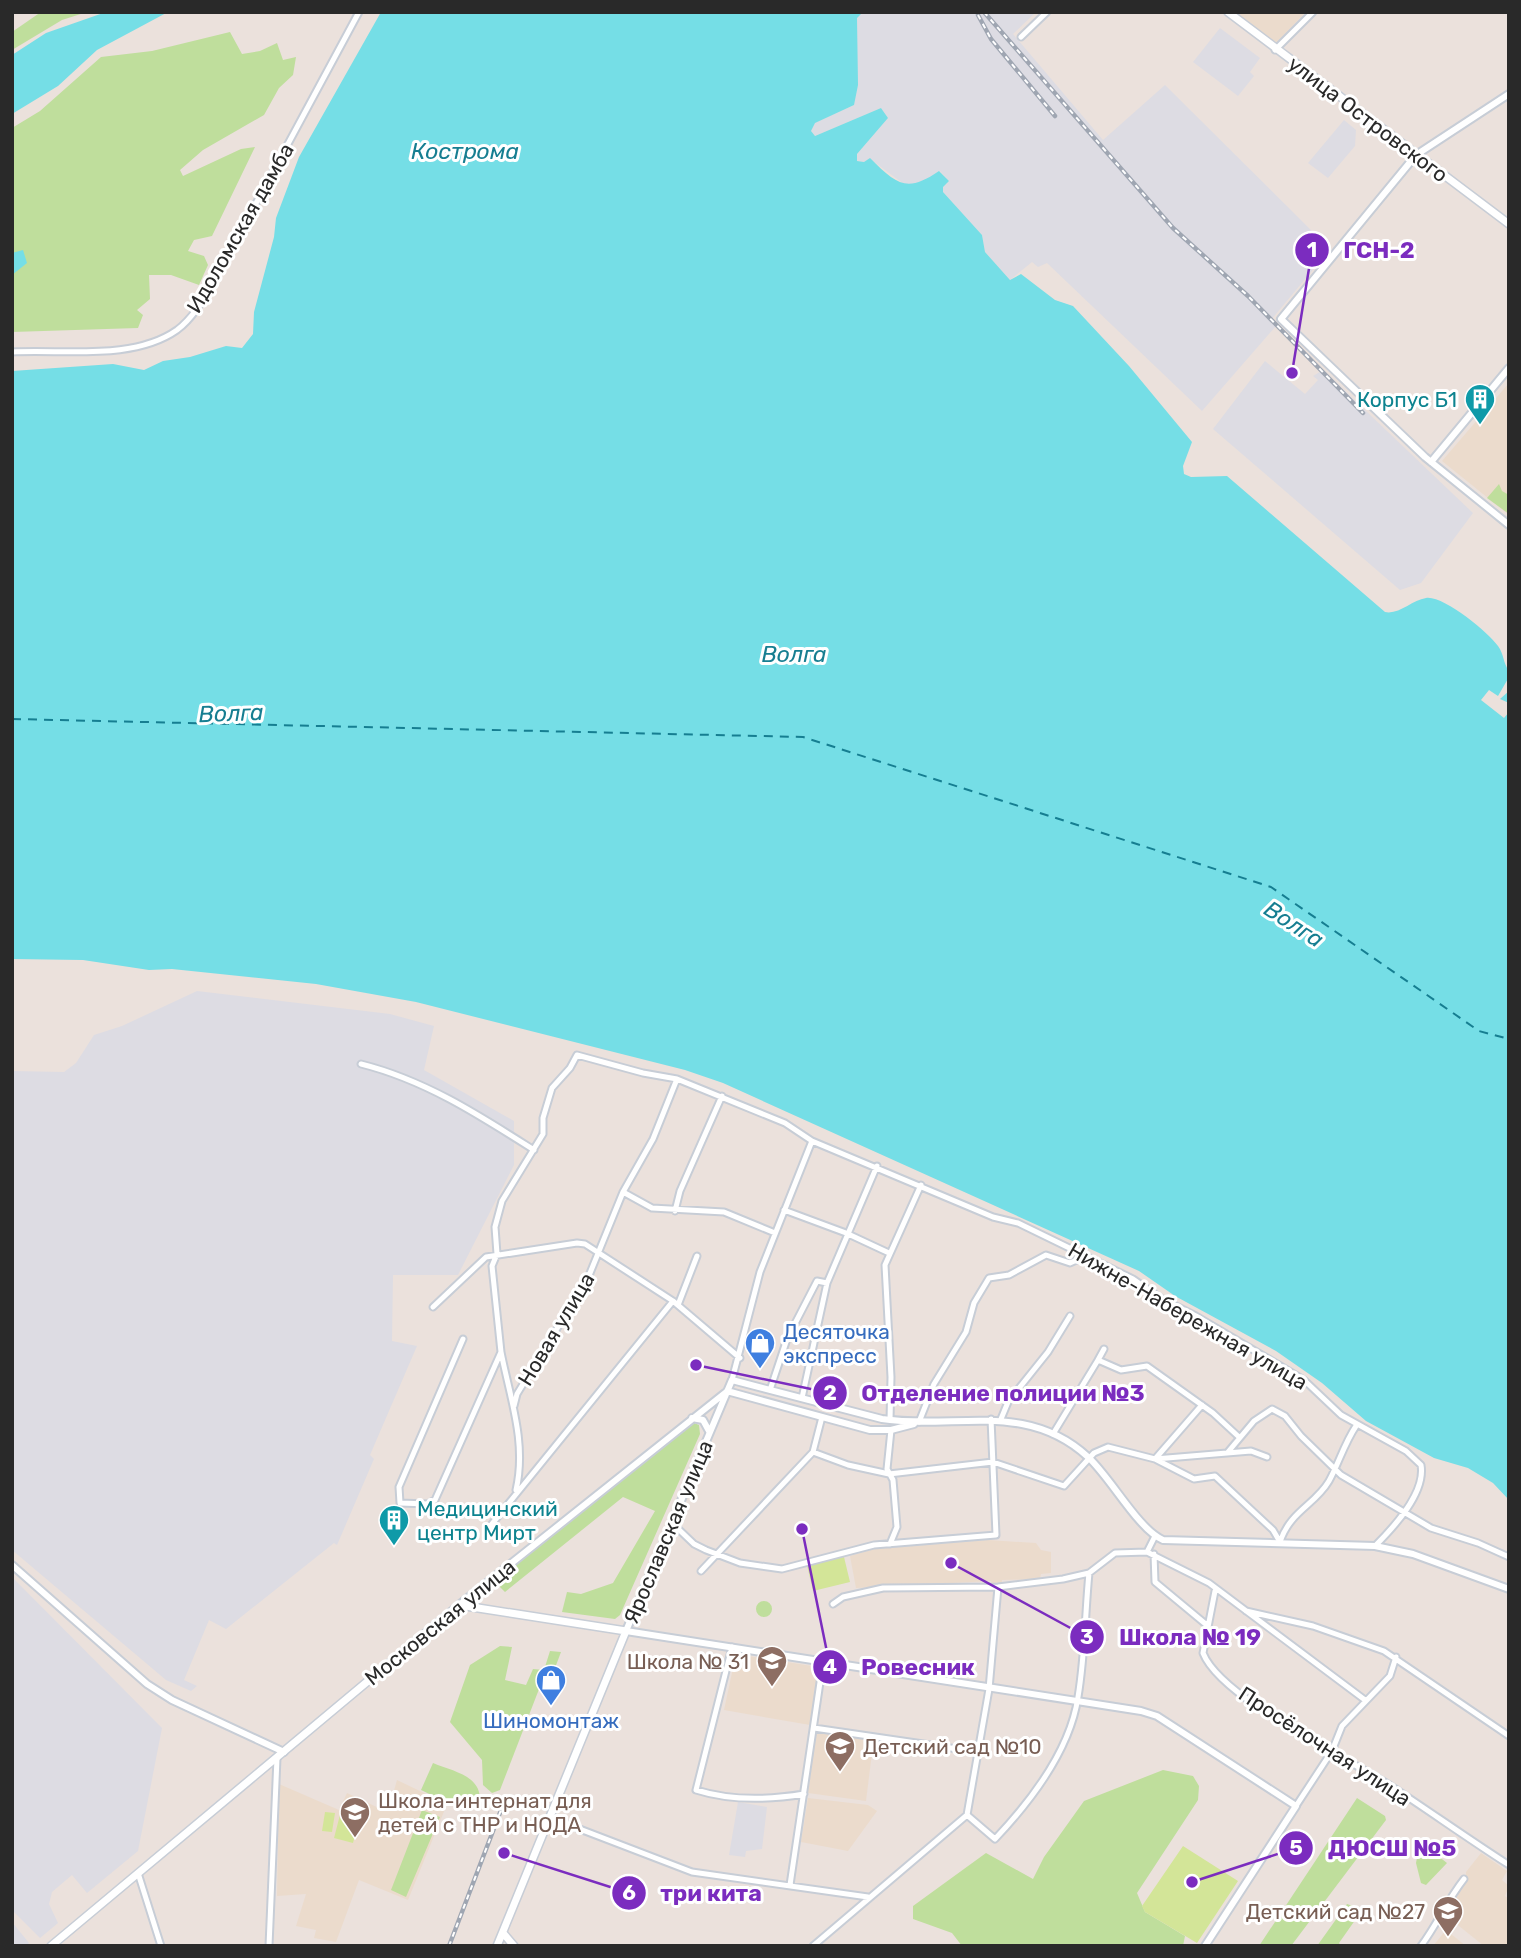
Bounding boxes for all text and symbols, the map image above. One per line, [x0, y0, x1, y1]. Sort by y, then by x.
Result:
street label: улица Островского [1283, 51, 1453, 187]
water label: Кострома [411, 137, 519, 165]
street label: Идоломская дамба [181, 139, 299, 317]
callout: ГСН-2 [1294, 228, 1429, 272]
text: ГСН-2 [1343, 236, 1415, 264]
text: 1 [1307, 237, 1317, 262]
building icon: Корпус Б1 [1463, 382, 1497, 426]
place label: Корпус Б1 [1357, 387, 1457, 412]
water label: Волга [761, 640, 827, 668]
water label: Волга [198, 698, 264, 728]
water label: Волга [1259, 895, 1329, 953]
street label: Нижне-Набережная улица [1064, 1237, 1312, 1395]
street label: Новая улица [512, 1268, 600, 1390]
place label: Десяточка экспресс [783, 1319, 890, 1368]
shop icon: Десяточка экспресс [743, 1326, 777, 1370]
callout: Отделение полиции №3 [812, 1371, 1159, 1415]
text: Отделение полиции №3 [861, 1379, 1145, 1407]
text: 2 [823, 1380, 837, 1405]
street label: Ярославская улица [618, 1436, 718, 1628]
place label: Медицинский центр Мирт [417, 1496, 558, 1545]
building icon: Медицинский центр Мирт [377, 1503, 411, 1547]
street label: Московская улица [360, 1554, 520, 1690]
callout: Школа № 19 [1070, 1615, 1275, 1659]
text: Школа № 19 [1119, 1623, 1261, 1651]
text: 3 [1080, 1624, 1094, 1649]
school or university icon: Школа № 31 [755, 1644, 789, 1688]
callout: Ровесник [812, 1645, 989, 1689]
place label: Школа № 31 [627, 1649, 749, 1674]
text: Ровесник [861, 1653, 975, 1681]
text: 4 [823, 1654, 837, 1679]
shop icon: Шиномонтаж [534, 1663, 568, 1707]
street label: Просёлочная улица [1234, 1681, 1416, 1811]
place label: Шиномонтаж [483, 1708, 619, 1733]
school or university icon: Детский сад №10 [823, 1729, 857, 1773]
place label: Детский сад №10 [863, 1734, 1042, 1759]
place label: Школа-интернат для детей с ТНР и НОДА [378, 1788, 592, 1837]
school or university icon: Школа-интернат для детей с ТНР и НОДА [338, 1795, 372, 1839]
callout: ДЮСШ №5 [1279, 1826, 1470, 1870]
text: ДЮСШ №5 [1328, 1834, 1456, 1862]
text: 5 [1289, 1835, 1303, 1860]
callout: три кита [611, 1871, 776, 1915]
text: три кита [660, 1879, 762, 1907]
text: 6 [622, 1880, 636, 1905]
school or university icon: Детский сад №27 [1431, 1894, 1465, 1938]
place label: Детский сад №27 [1246, 1899, 1425, 1924]

